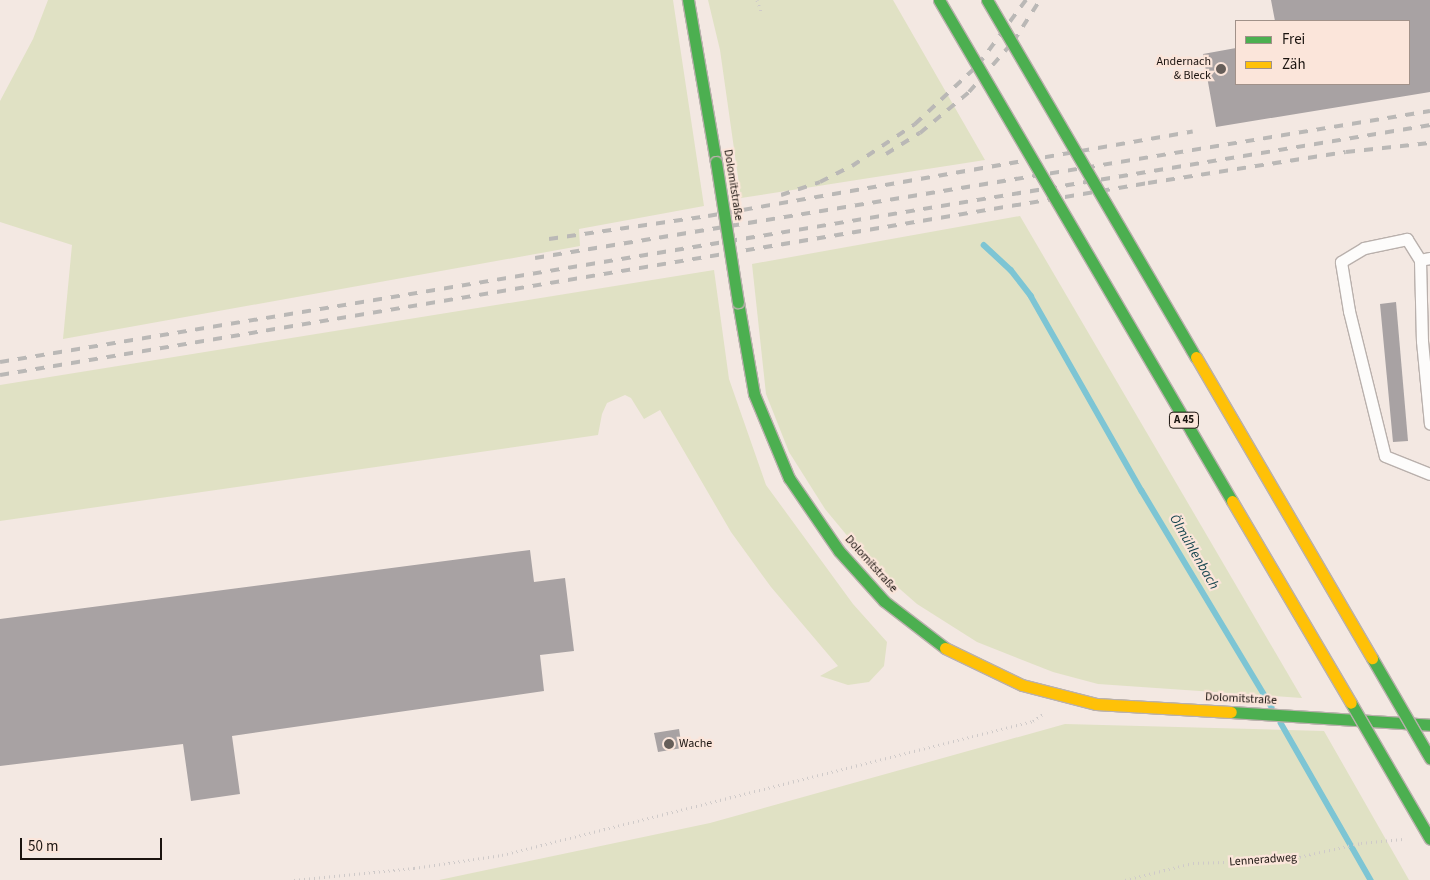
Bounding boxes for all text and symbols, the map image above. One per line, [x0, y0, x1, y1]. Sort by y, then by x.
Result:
legend [1235, 20, 1410, 85]
text: Frei [1282, 29, 1305, 50]
text: Zäh [1282, 54, 1306, 75]
place label: Andernach & Bleck [1157, 55, 1211, 83]
marker: Andernach & Bleck [1215, 63, 1227, 75]
street label: Dolomitstraße [720, 148, 746, 222]
road number: A 45 [1168, 412, 1200, 428]
water label: Ölmühlenbach [1166, 511, 1222, 593]
street label: Dolomitstraße [842, 532, 900, 596]
street label: Dolomitstraße [1205, 690, 1277, 708]
place label: Wache [679, 737, 712, 751]
marker: Wache [663, 738, 675, 750]
scale bar [22, 828, 165, 860]
text: 50 m [28, 836, 58, 857]
street label: Lenneradweg [1229, 850, 1297, 870]

